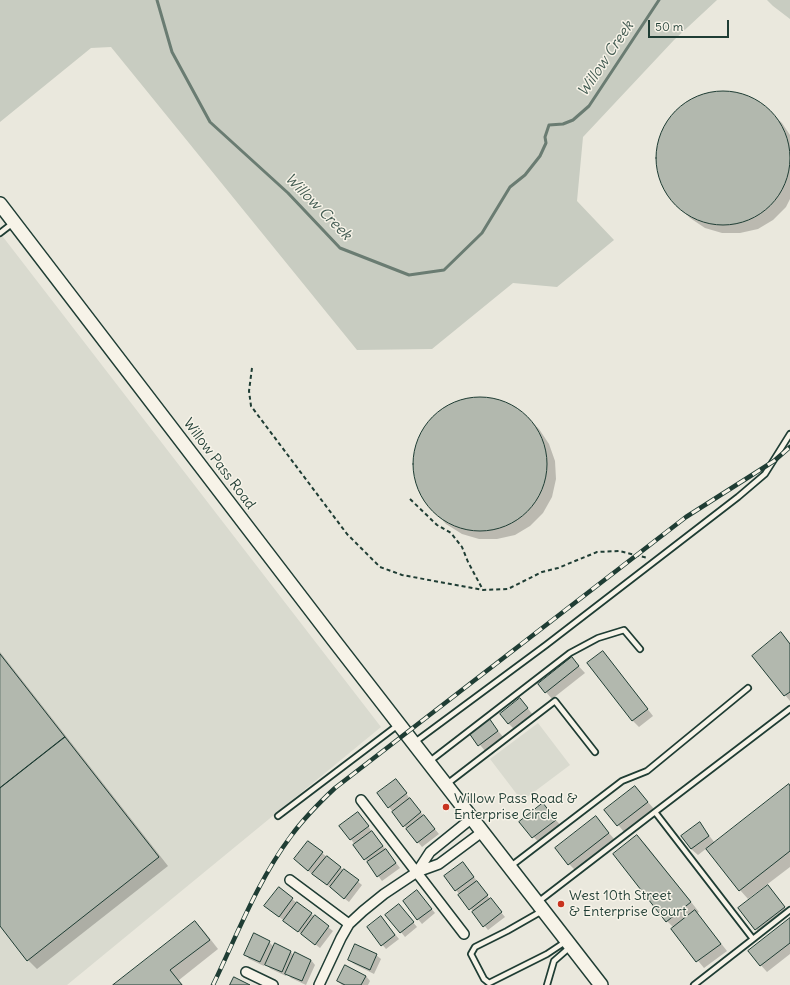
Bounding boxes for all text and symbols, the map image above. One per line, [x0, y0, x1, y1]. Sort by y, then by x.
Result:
scale bar [650, 12, 731, 38]
water label: Willow Creek [574, 18, 638, 100]
text: 50 m [655, 19, 683, 34]
water label: Willow Creek [281, 170, 355, 244]
street label: Willow Pass Road [179, 415, 259, 513]
place label: Willow Pass Road & Enterprise Circle [454, 791, 577, 824]
marker: Willow Pass Road & Enterprise Circle [441, 802, 451, 812]
place label: West 10th Street & Enterprise Court [569, 888, 687, 920]
marker: West 10th Street & Enterprise Court [556, 899, 566, 909]

